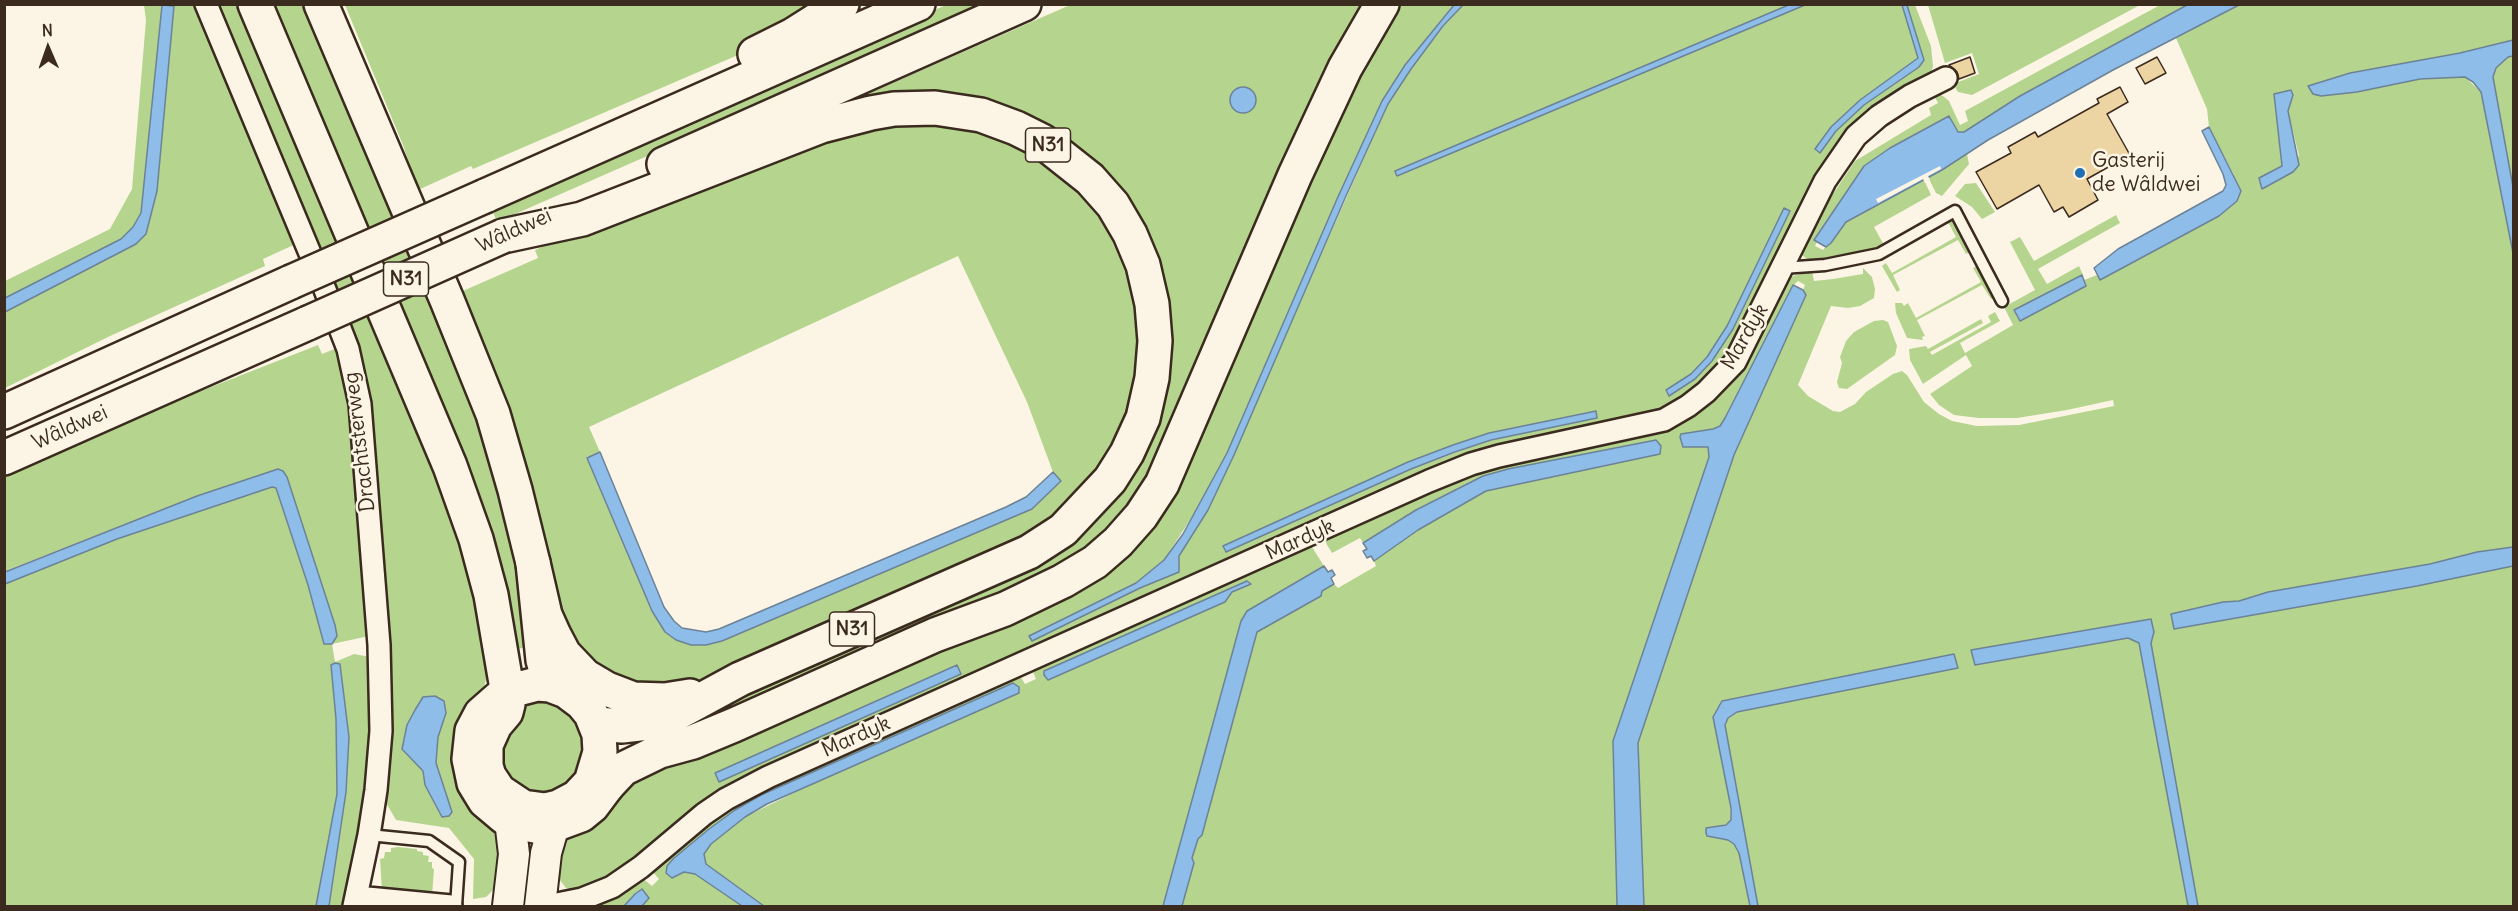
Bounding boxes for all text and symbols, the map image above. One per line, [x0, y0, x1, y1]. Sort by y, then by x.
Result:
north arrow [18, 18, 78, 78]
text: N [41, 20, 53, 40]
road number: N31 [1026, 128, 1070, 162]
place label: Gasterij de Wâldwei [2092, 148, 2201, 198]
marker: Gasterij de Wâldwei [2073, 166, 2087, 180]
street label: Wâldwei [472, 203, 556, 259]
road number: N31 [384, 262, 428, 296]
street label: Mardyk [1716, 299, 1774, 375]
street label: Drachtsterweg [339, 371, 381, 513]
street label: Wâldwei [28, 400, 112, 456]
street label: Mardyk [1262, 514, 1338, 566]
road number: N31 [830, 612, 874, 646]
street label: Mardyk [818, 711, 894, 763]

